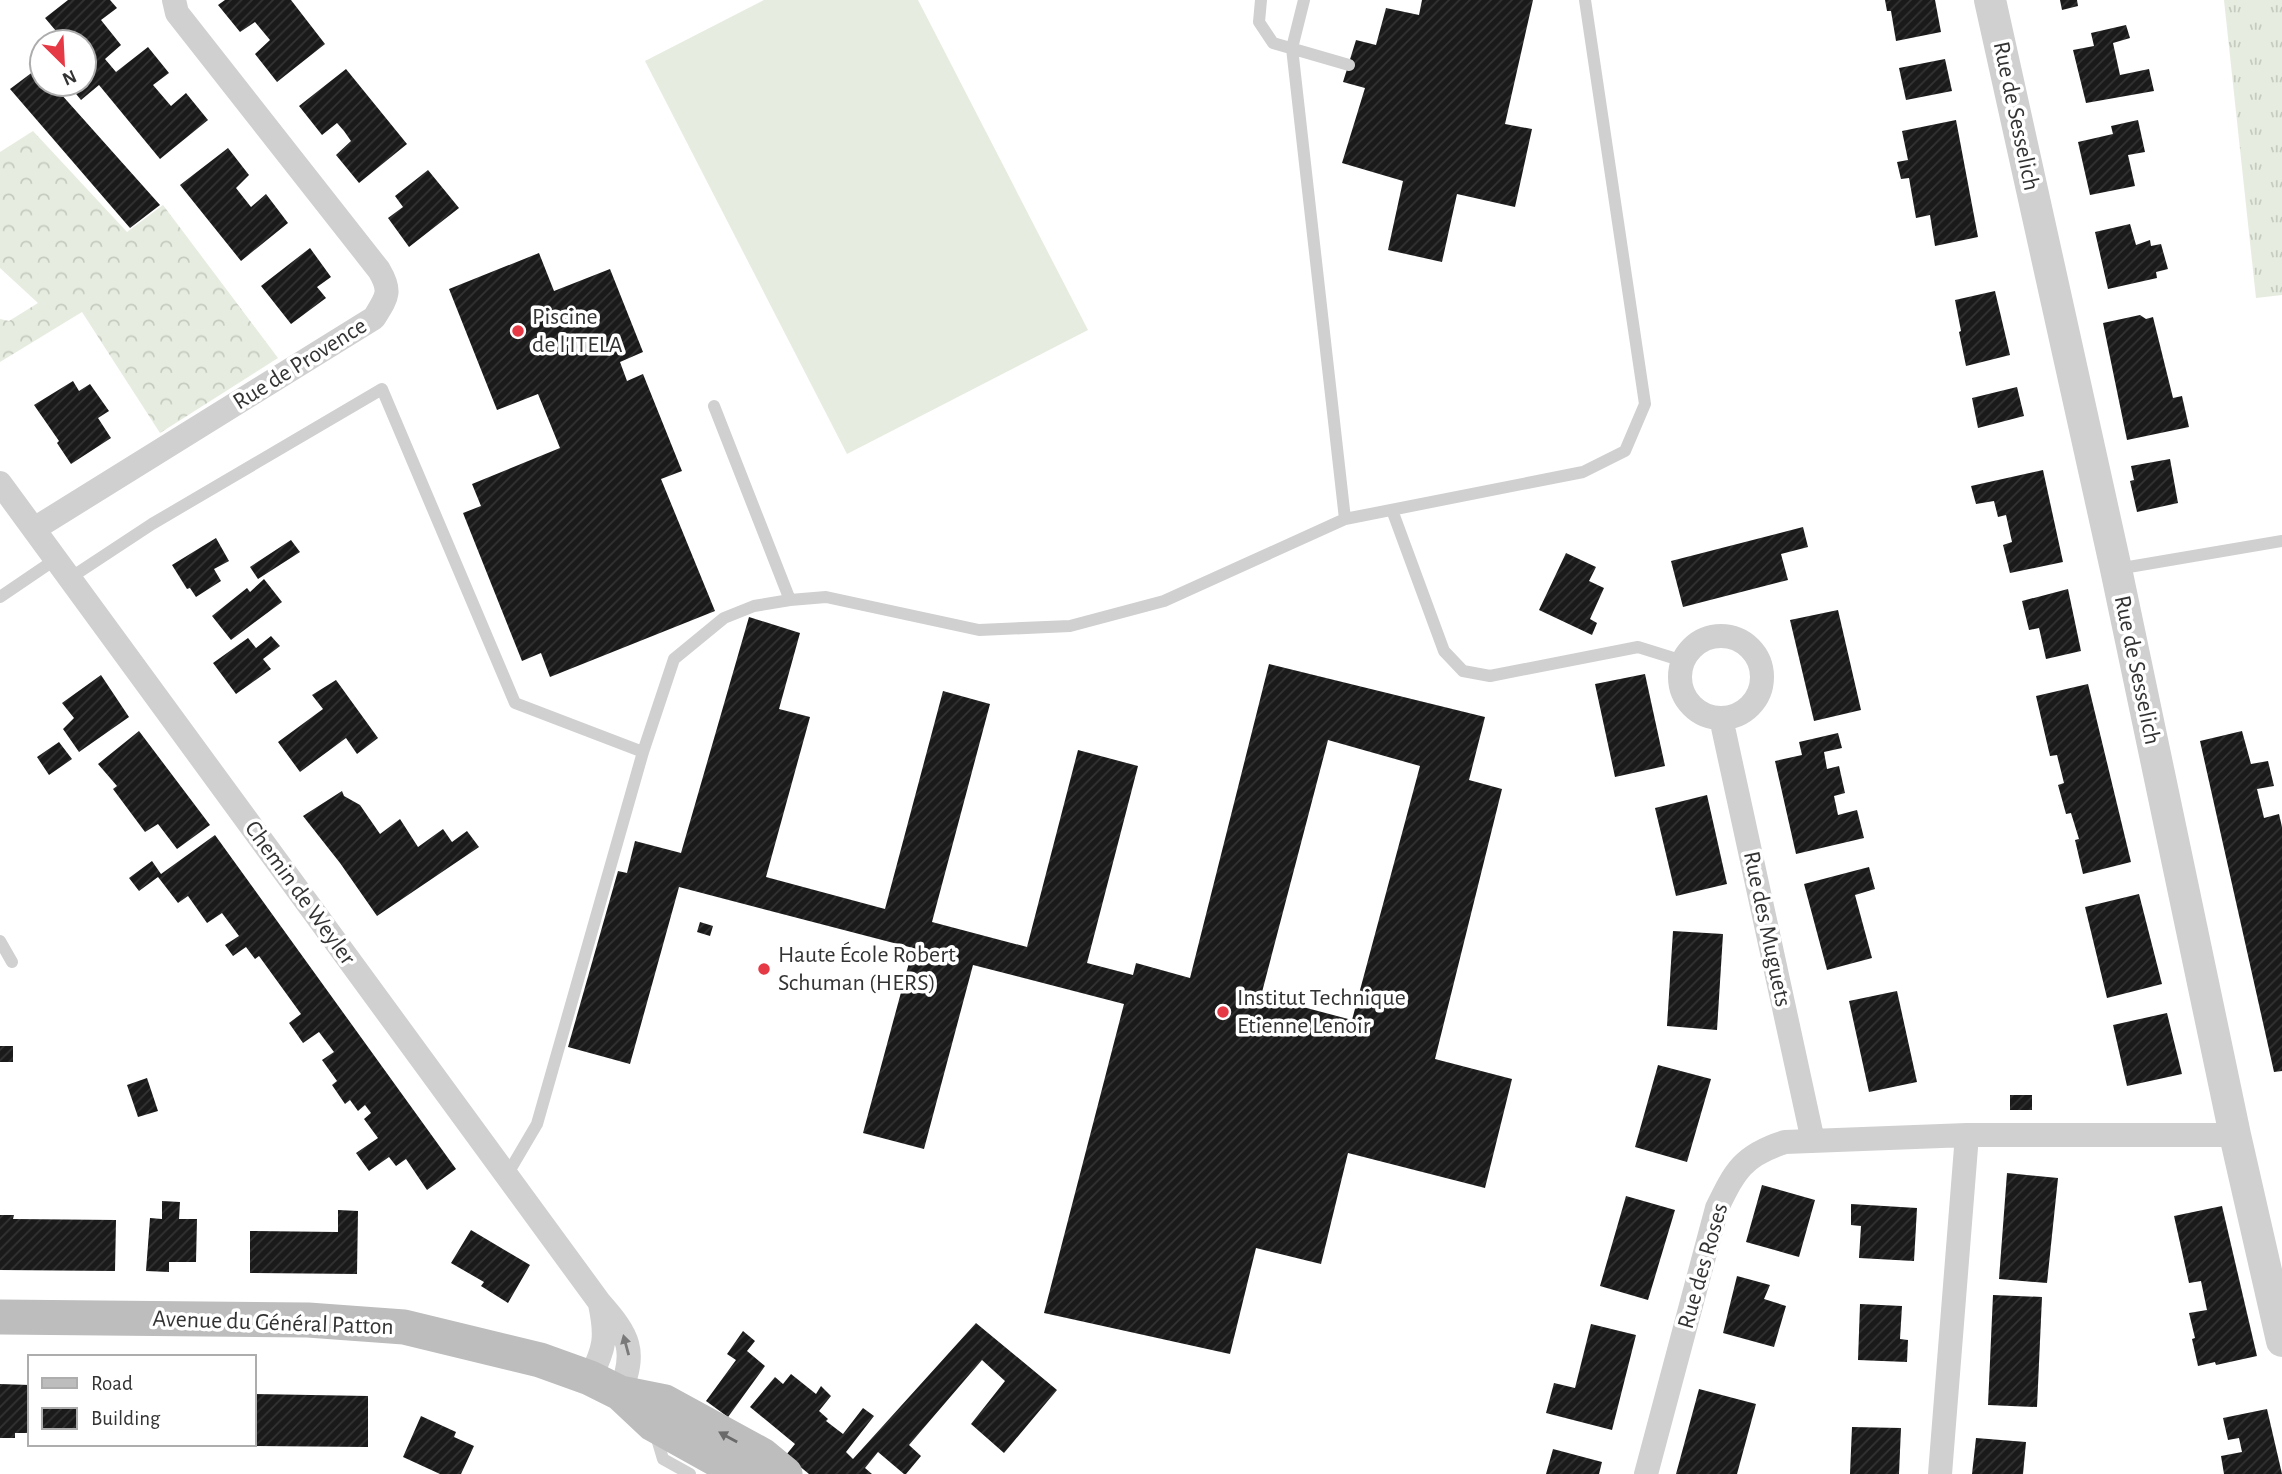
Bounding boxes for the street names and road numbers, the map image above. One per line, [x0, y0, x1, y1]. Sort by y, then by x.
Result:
street label: Rue de Sesselich [1988, 39, 2044, 193]
street label: Rue de Provence [229, 313, 371, 415]
street label: Rue de Sesselich [2109, 593, 2165, 747]
street label: Chemin de Weyler [240, 817, 360, 970]
street label: Rue des Muguets [1739, 849, 1795, 1009]
street label: Rue des Roses [1674, 1200, 1732, 1332]
street label: Avenue du Général Patton [152, 1307, 394, 1339]

